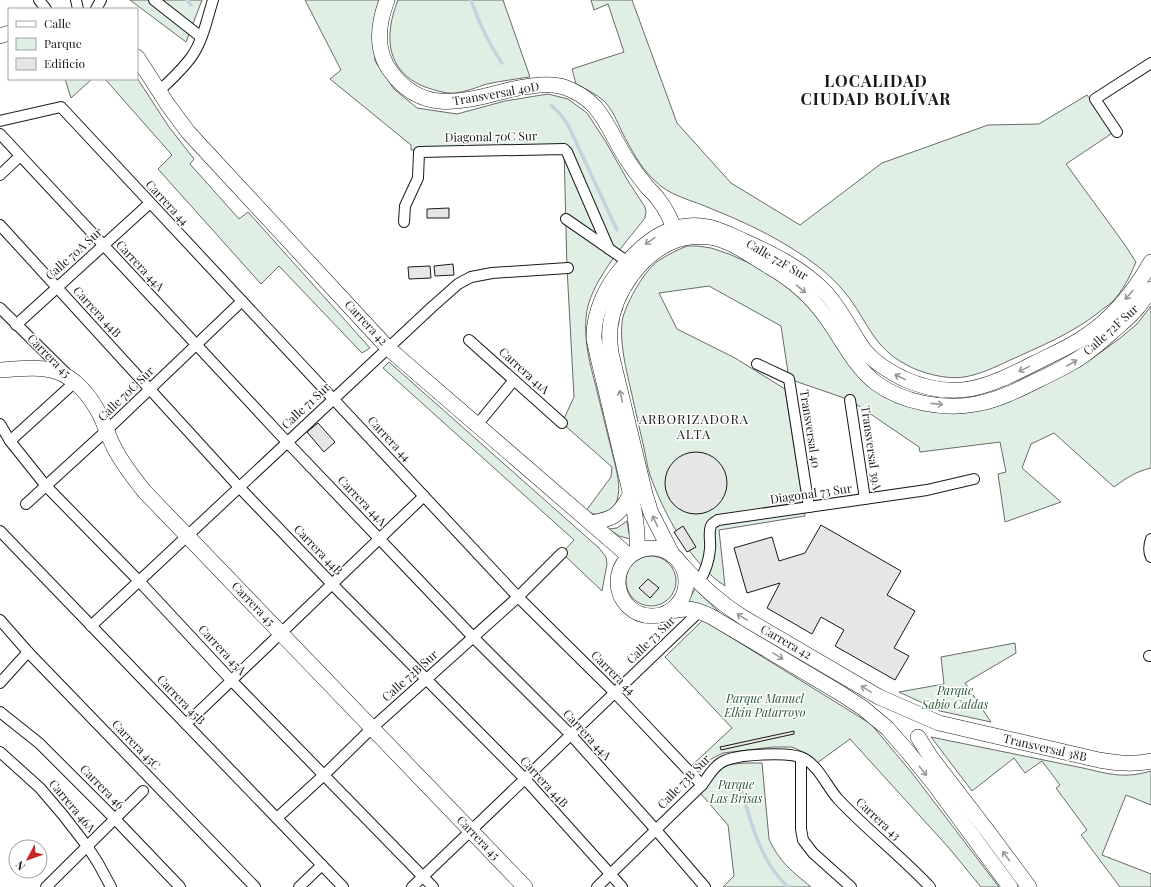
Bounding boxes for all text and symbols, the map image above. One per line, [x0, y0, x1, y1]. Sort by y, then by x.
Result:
legend [8, 8, 138, 80]
text: Calle [44, 15, 71, 31]
text: Parque [44, 35, 82, 51]
text: Edificio [44, 55, 86, 71]
district label: LOCALIDAD CIUDAD BOLÍVAR [801, 70, 951, 109]
street label: Transversal 40D [451, 77, 541, 109]
street label: Diagonal 70C Sur [445, 127, 538, 145]
street label: Carrera 44 [143, 176, 193, 228]
street label: Calle 70A Sur [41, 223, 106, 283]
street label: Calle 72F Sur [744, 235, 812, 284]
street label: Carrera 44A [113, 236, 169, 295]
one-way arrow [645, 237, 656, 245]
street label: Carrera 44B [70, 282, 125, 340]
one-way arrow [795, 284, 806, 293]
one-way arrow [1125, 289, 1134, 300]
street label: Carrera 42 [342, 296, 392, 349]
street label: Calle 72F Sur [1079, 300, 1142, 358]
street label: Carrera 45 [24, 330, 75, 381]
street label: Carrera 41A [496, 343, 554, 397]
one-way arrow [1066, 358, 1078, 366]
street label: Calle 70C Sur [94, 362, 157, 424]
one-way arrow [1018, 366, 1030, 373]
one-way arrow [895, 373, 907, 380]
street label: Calle 71 Sur [278, 378, 334, 432]
street label: Transversal 40 [797, 389, 825, 469]
one-way arrow [617, 390, 625, 403]
one-way arrow [930, 401, 943, 408]
street label: Transversal 39A [858, 405, 886, 492]
district label: ARBORIZADORA ALTA [638, 410, 749, 442]
street label: Carrera 44 [365, 412, 415, 464]
street label: Carrera 44A [335, 472, 391, 529]
street label: Diagonal 73 Sur [769, 479, 854, 507]
one-way arrow [651, 515, 658, 527]
street label: Carrera 44B [291, 521, 347, 578]
street label: Carrera 45 [229, 578, 279, 629]
street label: Calle 73 Sur [622, 612, 679, 667]
one-way arrow [736, 612, 748, 620]
street label: Carrera 42 [758, 620, 815, 662]
street label: Carrera 45A [195, 621, 250, 678]
street label: Calle 72B Sur [378, 645, 441, 705]
street label: Carrera 44 [588, 647, 639, 698]
one-way arrow [772, 652, 783, 660]
street label: Carrera 45B [154, 671, 209, 728]
park label: Parque Sabio Caldas [921, 682, 989, 712]
one-way arrow [860, 685, 872, 693]
park label: Parque Manuel Elkin Patarroyo [723, 690, 806, 720]
street label: Carrera 44A [560, 705, 616, 764]
street label: Carrera 45C [109, 716, 165, 773]
street label: Transversal 38B [1002, 730, 1089, 764]
street label: Calle 73B Sur [653, 750, 714, 812]
street label: Carrera 44B [517, 752, 572, 810]
street label: Carrera 46 [77, 761, 128, 812]
one-way arrow [919, 765, 927, 776]
street label: Carrera 46A [46, 776, 100, 835]
park label: Parque Las Brisas [709, 776, 763, 806]
street label: Carrera 43 [853, 793, 905, 843]
street label: Carrera 45 [454, 812, 504, 863]
north arrow [8, 839, 48, 879]
one-way arrow [1002, 850, 1010, 861]
text: N [12, 858, 28, 874]

